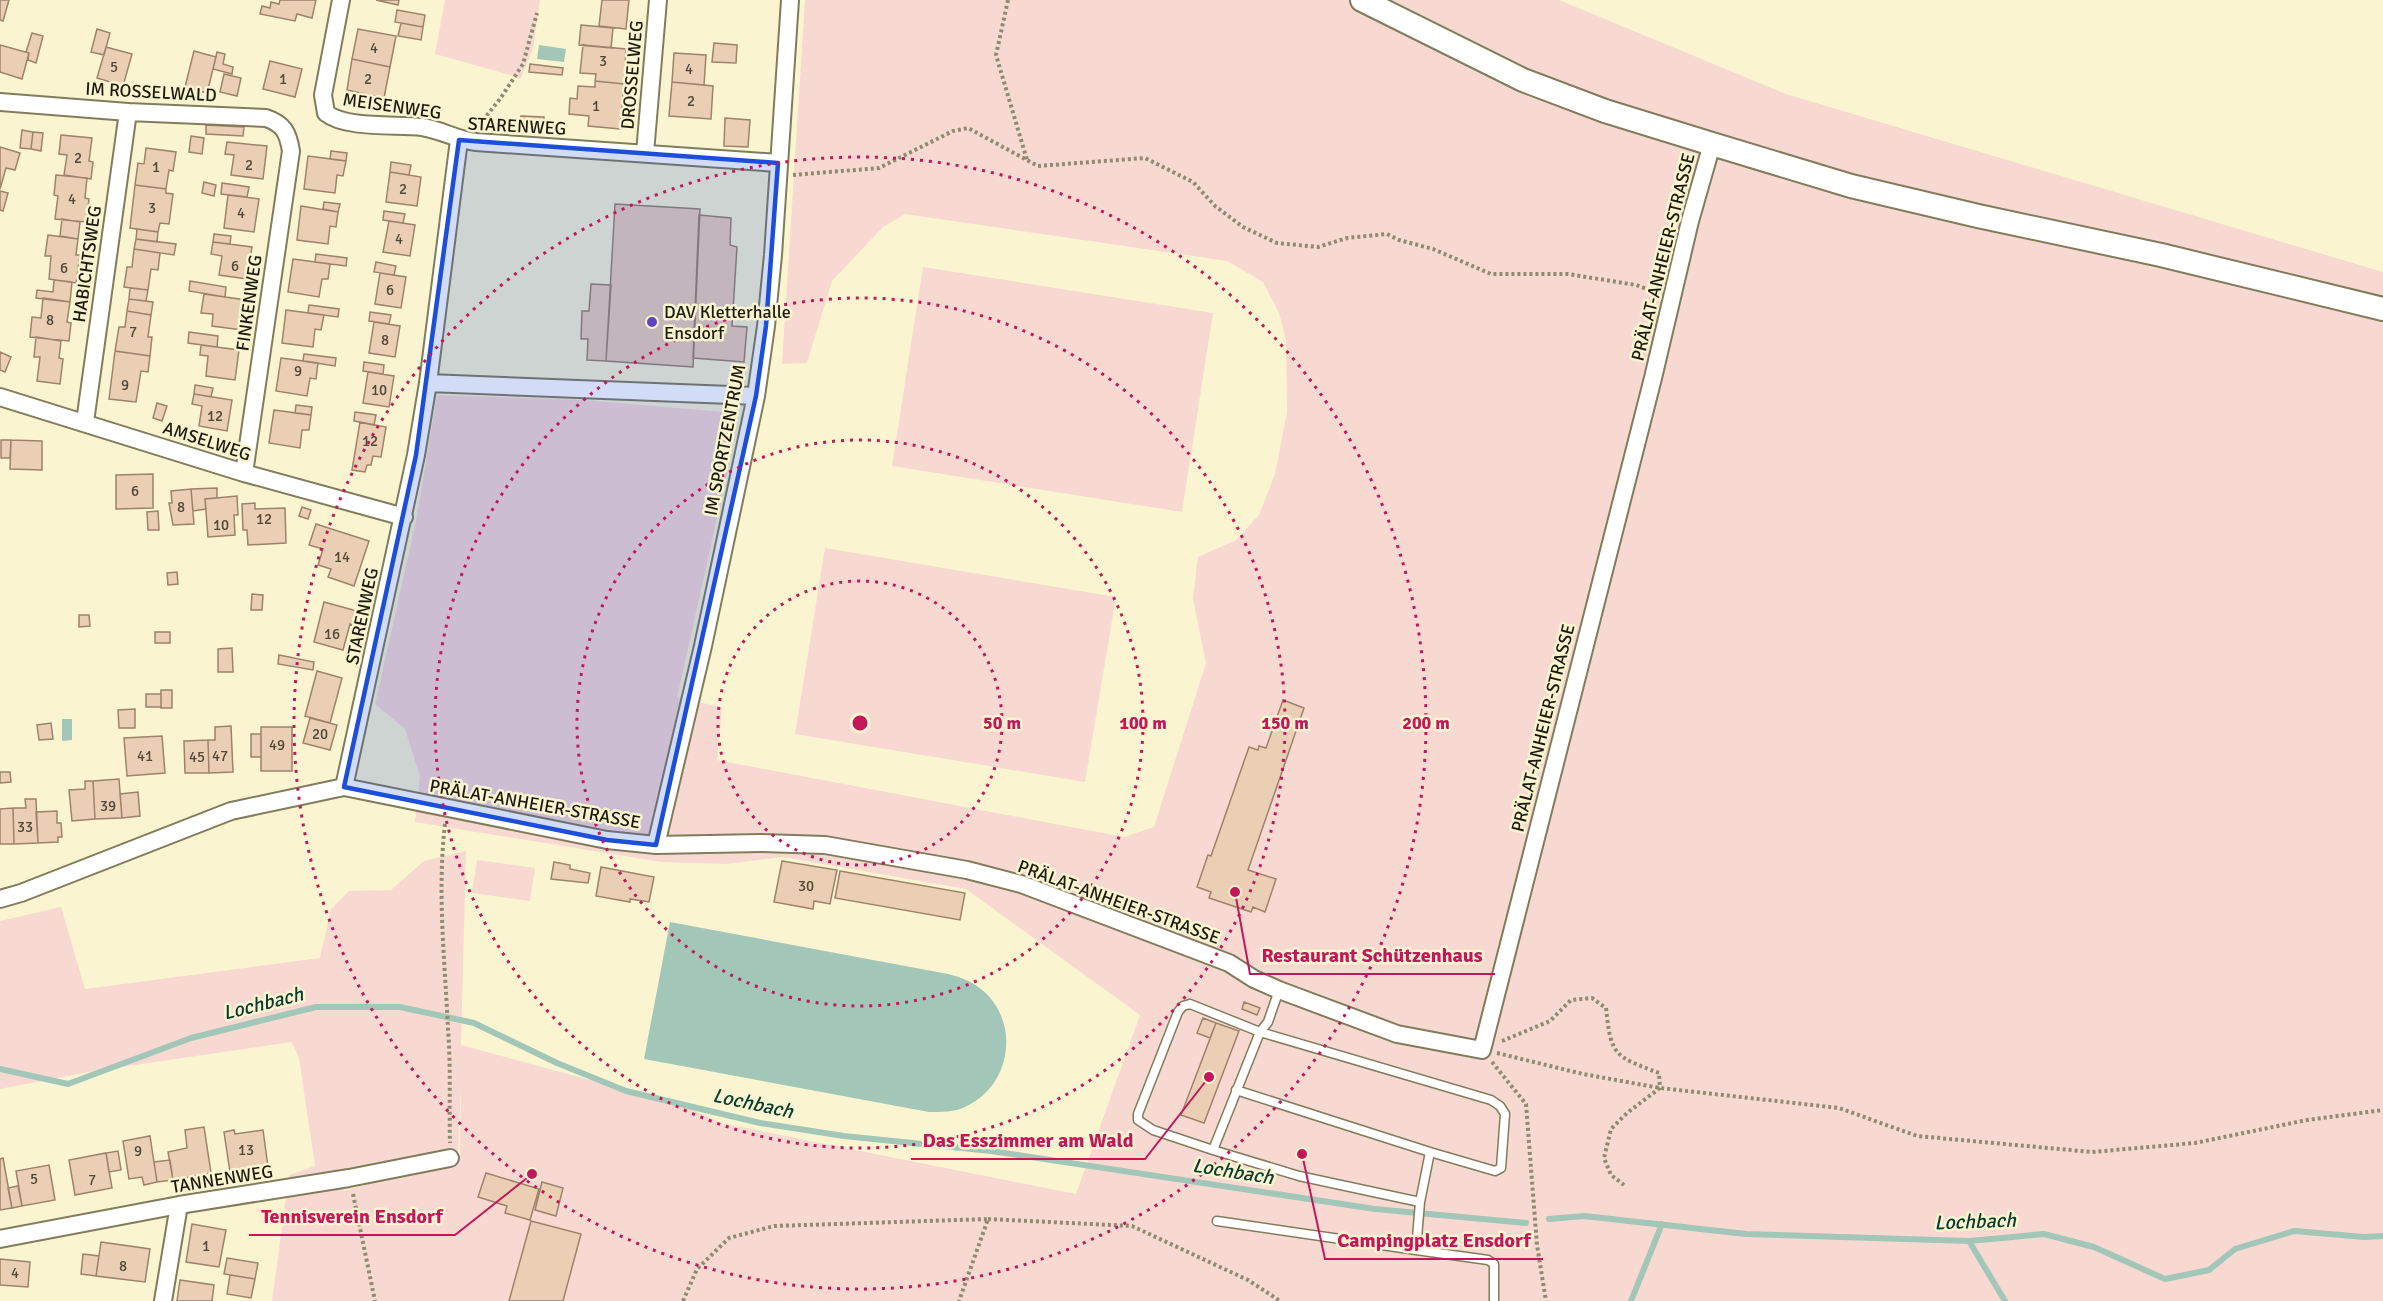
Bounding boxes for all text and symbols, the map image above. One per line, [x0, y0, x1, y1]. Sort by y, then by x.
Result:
street label: DROSSELWEG [616, 19, 648, 131]
house number: 4 [370, 39, 378, 57]
house number: 3 [599, 52, 607, 70]
house number: 5 [110, 58, 118, 76]
house number: 4 [685, 60, 693, 78]
house number: 1 [279, 70, 287, 88]
house number: 2 [364, 70, 372, 88]
street label: IM ROSSELWALD [85, 78, 217, 106]
street label: MEISENWEG [341, 88, 443, 124]
house number: 2 [687, 92, 695, 110]
house number: 1 [592, 97, 600, 115]
street label: STARENWEG [467, 112, 567, 140]
house number: 2 [74, 149, 82, 167]
street label: PRÄLAT-ANHEIER-STRASSE [1626, 151, 1700, 363]
house number: 2 [245, 156, 253, 174]
house number: 1 [152, 158, 160, 176]
house number: 2 [399, 180, 407, 198]
house number: 4 [68, 190, 76, 208]
house number: 3 [148, 199, 156, 217]
street label: HABICHTSWEG [68, 204, 106, 324]
house number: 4 [237, 204, 245, 222]
house number: 4 [395, 230, 403, 248]
street label: FINKENWEG [231, 253, 267, 353]
house number: 6 [231, 257, 239, 275]
house number: 6 [60, 259, 68, 277]
house number: 6 [386, 281, 394, 299]
place label: DAV Kletterhalle Ensdorf [664, 301, 791, 344]
house number: 8 [46, 311, 54, 329]
marker: DAV Kletterhalle Ensdorf [645, 315, 659, 329]
house number: 7 [129, 323, 137, 341]
house number: 8 [381, 331, 389, 349]
house number: 9 [294, 362, 302, 380]
street label: IM SPORTZENTRUM [700, 362, 750, 518]
house number: 9 [121, 376, 129, 394]
house number: 10 [371, 381, 387, 399]
house number: 12 [207, 407, 223, 425]
street label: AMSELWEG [160, 416, 254, 466]
house number: 12 [362, 432, 378, 450]
house number: 6 [131, 482, 139, 500]
house number: 8 [177, 498, 185, 516]
house number: 12 [256, 510, 272, 528]
house number: 10 [213, 516, 229, 534]
house number: 14 [334, 548, 350, 566]
street label: STARENWEG [341, 566, 383, 666]
street label: PRÄLAT-ANHEIER-STRASSE [1506, 622, 1580, 834]
house number: 16 [324, 625, 340, 643]
text: 50 m [983, 712, 1021, 734]
text: 100 m [1119, 712, 1167, 734]
text: 150 m [1261, 712, 1309, 734]
text: 200 m [1402, 712, 1450, 734]
centre of rings [850, 713, 870, 733]
house number: 20 [312, 725, 328, 743]
house number: 49 [269, 736, 285, 754]
house number: 41 [137, 747, 153, 765]
house number: 47 [212, 747, 228, 765]
house number: 45 [189, 748, 205, 766]
street label: PRÄLAT-ANHEIER-STRASSE [428, 775, 642, 833]
house number: 39 [100, 797, 116, 815]
house number: 33 [17, 818, 33, 836]
street label: PRÄLAT-ANHEIER-STRASSE [1015, 855, 1223, 949]
house number: 30 [798, 877, 814, 895]
callout: Restaurant Schützenhaus [1250, 936, 1495, 974]
text: Restaurant Schützenhaus [1261, 943, 1483, 968]
water label: Lochbach [221, 981, 307, 1025]
water label: Lochbach [710, 1083, 796, 1124]
callout: Das Esszimmer am Wald [911, 1121, 1145, 1159]
text: Das Esszimmer am Wald [923, 1128, 1134, 1153]
house number: 13 [238, 1141, 254, 1159]
house number: 9 [134, 1142, 142, 1160]
water label: Lochbach [1191, 1153, 1276, 1190]
street label: TANNENWEG [170, 1160, 274, 1198]
house number: 5 [30, 1170, 38, 1188]
house number: 7 [88, 1171, 96, 1189]
callout: Tennisverein Ensdorf [249, 1197, 455, 1235]
text: Tennisverein Ensdorf [261, 1204, 445, 1229]
water label: Lochbach [1934, 1208, 2017, 1235]
callout: Campingplatz Ensdorf [1325, 1221, 1543, 1259]
text: Campingplatz Ensdorf [1337, 1228, 1533, 1253]
house number: 1 [202, 1237, 210, 1255]
house number: 8 [119, 1257, 127, 1275]
house number: 4 [11, 1264, 19, 1282]

